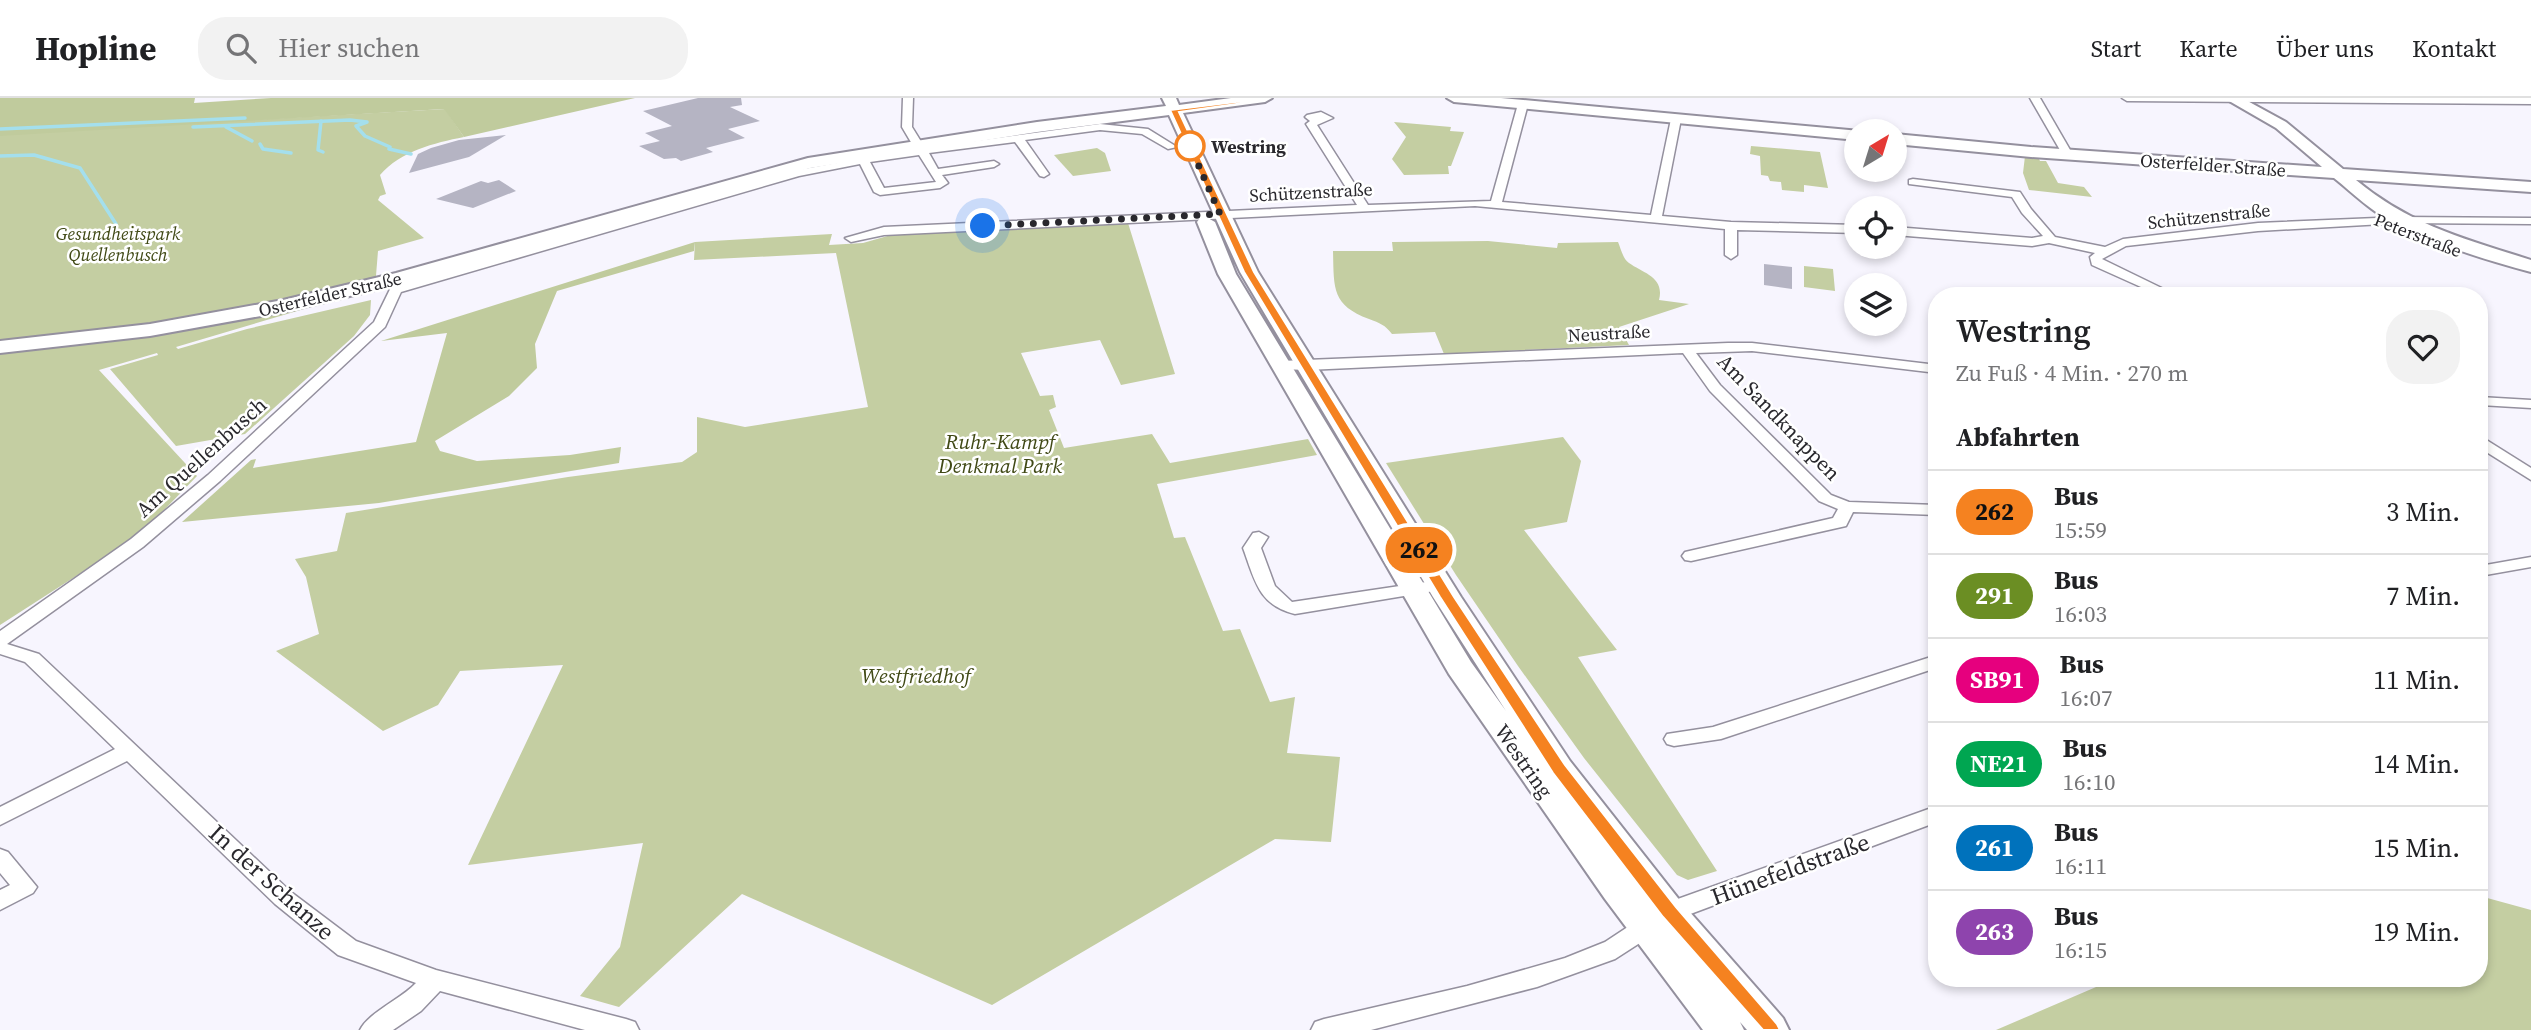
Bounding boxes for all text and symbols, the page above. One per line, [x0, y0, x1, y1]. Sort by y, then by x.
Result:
search box [198, 17, 688, 80]
text: Hopline [35, 26, 156, 71]
icon: search [222, 29, 260, 67]
text: Hier suchen [278, 30, 420, 66]
text: Start [2091, 32, 2141, 65]
text: Karte [2179, 32, 2238, 65]
text: Über uns [2276, 32, 2374, 65]
text: Kontakt [2412, 32, 2496, 65]
north arrow [1844, 119, 1908, 182]
map controls [1844, 119, 1907, 336]
marker: Westring [1175, 131, 1205, 161]
place label: Westring [1211, 134, 1286, 159]
street label: Osterfelder Straße [2139, 147, 2287, 183]
street label: Schützenstraße [1249, 176, 1373, 208]
button: locate [1844, 196, 1907, 259]
street label: Schützenstraße [2146, 197, 2272, 235]
street label: Peterstraße [2371, 207, 2465, 263]
your location [965, 208, 1000, 243]
park label: Gesundheitspark Quellenbusch [56, 221, 181, 267]
street label: Osterfelder Straße [256, 265, 404, 323]
button: layers [1844, 273, 1907, 336]
text: Westring [1956, 308, 2091, 353]
button: heart [2386, 310, 2460, 384]
street label: Neustraße [1567, 318, 1651, 348]
street label: Am Sandknappen [1711, 347, 1847, 487]
text: Zu Fuß · 4 Min. · 270 m [1956, 357, 2188, 389]
street label: Am Quellenbusch [129, 390, 273, 524]
text: Abfahrten [1956, 419, 2080, 455]
park label: Ruhr-Kampf Denkmal Park [937, 427, 1062, 480]
text: Bus [2054, 478, 2098, 514]
text: 3 Min. [2386, 494, 2460, 530]
text: 262 [1975, 495, 2014, 528]
text: 15:59 [2054, 514, 2107, 546]
line badge: 262 [1379, 527, 1459, 573]
text: 262 [1399, 533, 1439, 566]
text: Bus [2054, 562, 2098, 598]
text: 7 Min. [2386, 578, 2460, 614]
text: 291 [1975, 579, 2014, 612]
text: 16:03 [2054, 598, 2107, 630]
text: Bus [2060, 646, 2104, 682]
park label: Westfriedhof [861, 661, 975, 690]
text: 11 Min. [2373, 662, 2460, 698]
text: SB91 [1970, 663, 2025, 696]
text: 16:07 [2060, 682, 2112, 714]
street label: Westring [1488, 718, 1560, 804]
text: Bus [2063, 730, 2107, 766]
text: 14 Min. [2373, 746, 2460, 782]
text: NE21 [1970, 747, 2028, 780]
text: 16:10 [2063, 766, 2115, 798]
text: Bus [2054, 814, 2098, 850]
street label: In der Schanze [202, 817, 342, 947]
street label: Hünefeldstraße [1706, 825, 1874, 913]
text: 15 Min. [2373, 830, 2460, 866]
text: 261 [1975, 831, 2014, 864]
text: 16:11 [2054, 850, 2107, 882]
text: Bus [2054, 898, 2098, 934]
text: 19 Min. [2373, 914, 2460, 950]
text: 263 [1975, 915, 2014, 948]
text: 16:15 [2054, 934, 2107, 966]

